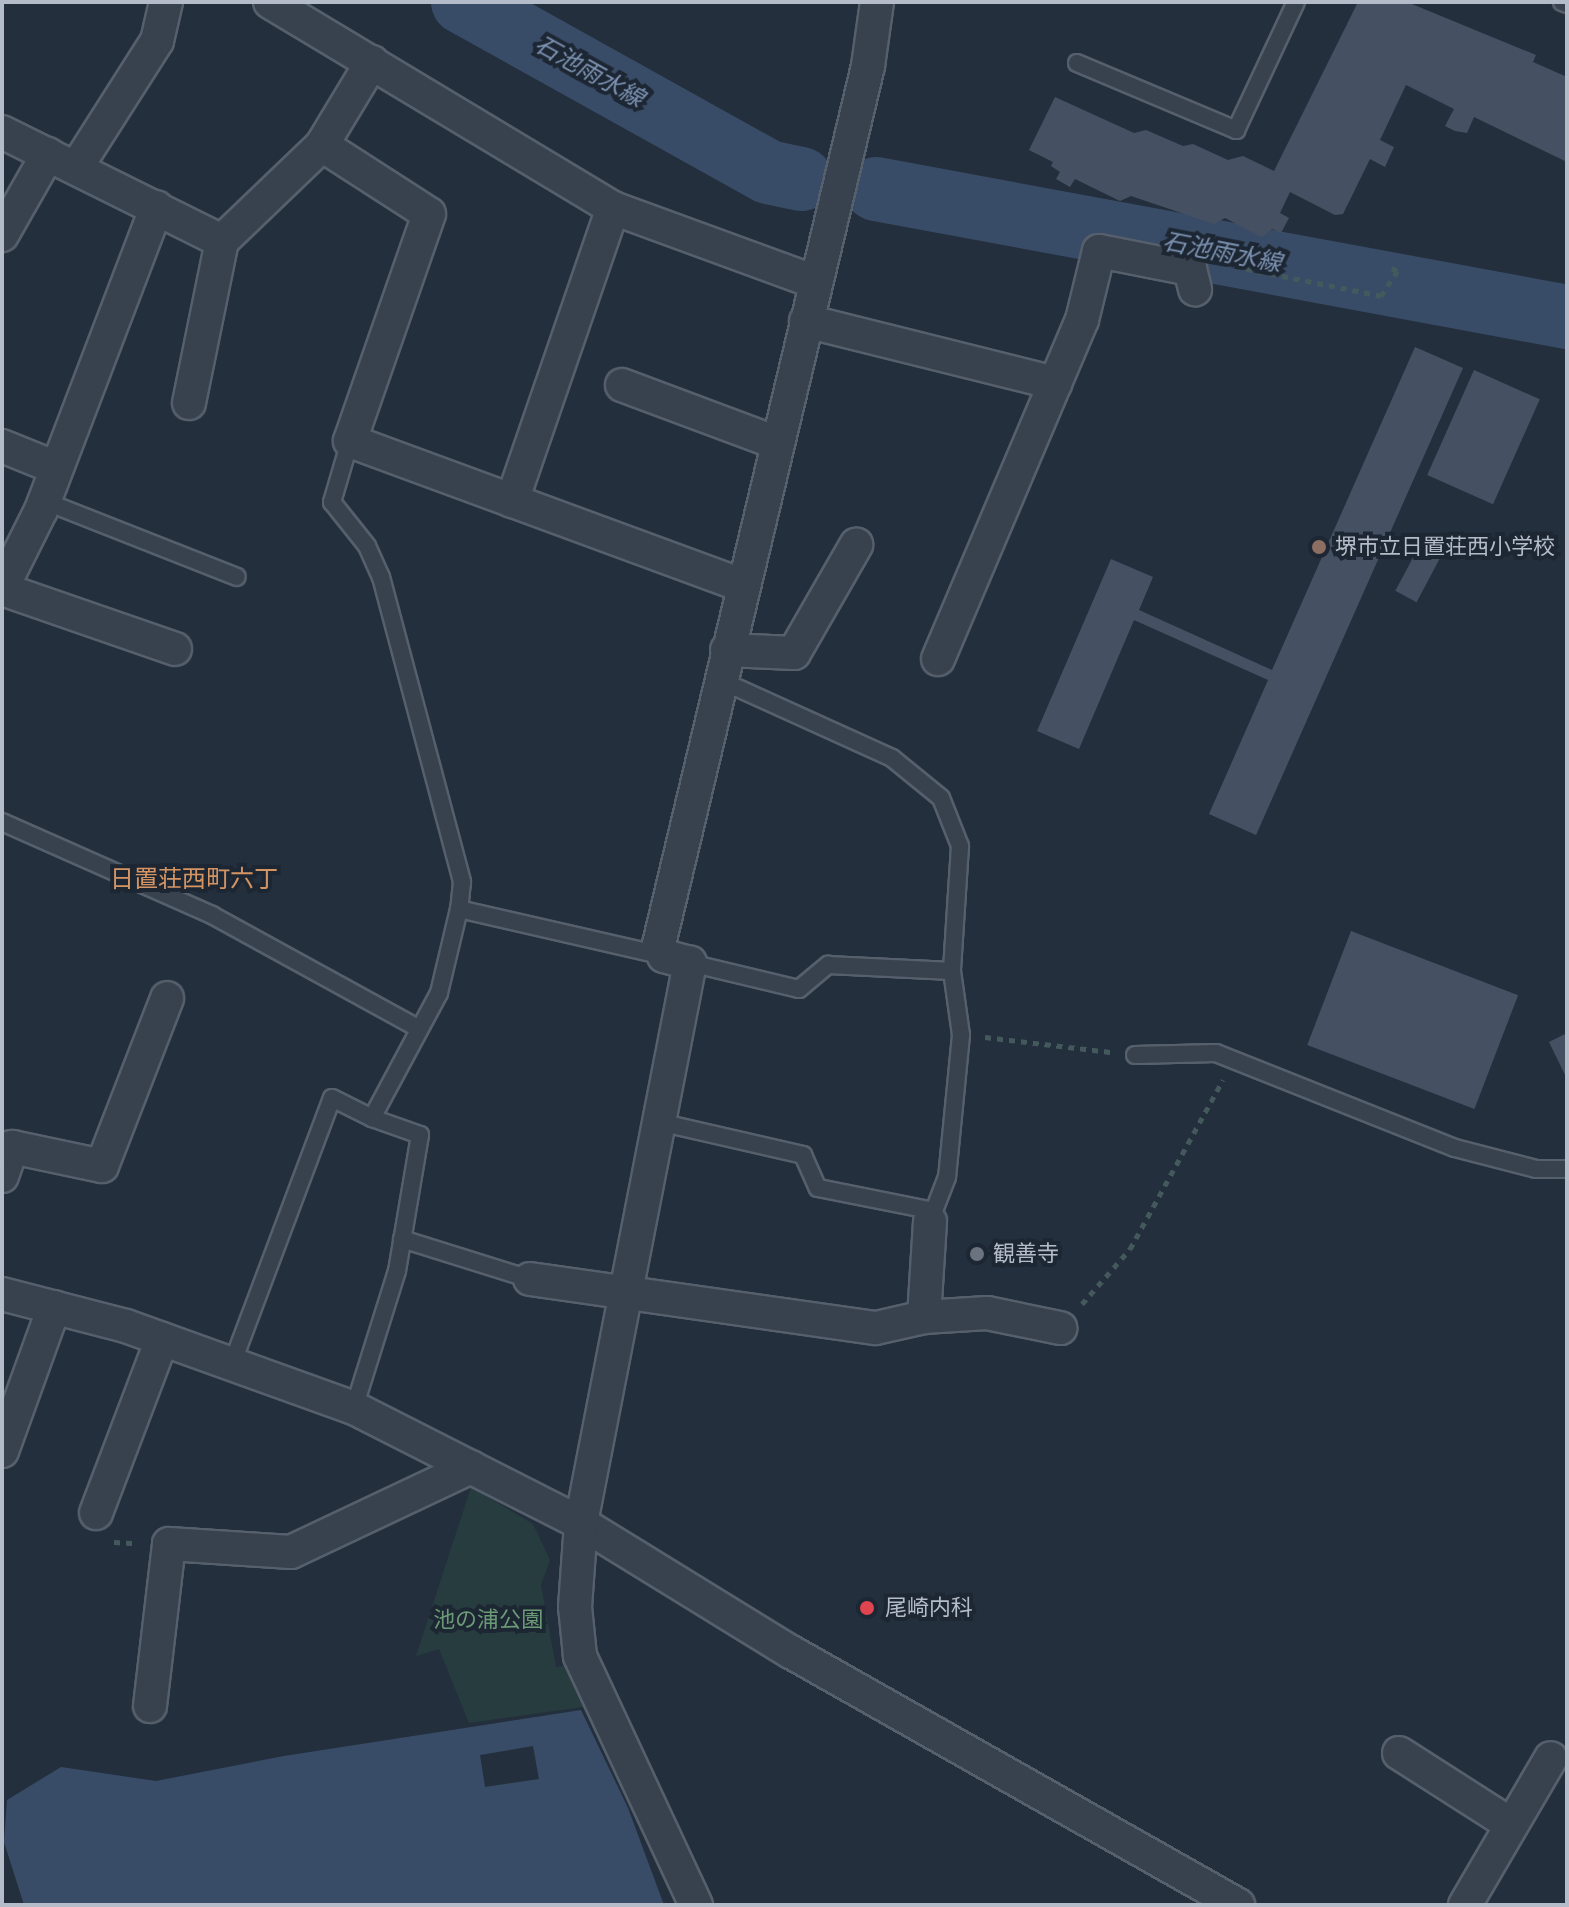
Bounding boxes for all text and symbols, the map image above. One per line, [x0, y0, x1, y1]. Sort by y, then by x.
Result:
water label: 石池雨水線 [530, 30, 648, 114]
water label: 石池雨水線 [1160, 227, 1284, 279]
place label: 堺市立日置荘西小学校 [1335, 534, 1555, 560]
marker: 堺市立日置荘西小学校 [1310, 538, 1328, 556]
district label: 日置荘西町六丁 [110, 866, 278, 894]
place label: 観善寺 [993, 1241, 1059, 1267]
marker: 観善寺 [968, 1245, 986, 1263]
place label: 尾崎内科 [885, 1595, 973, 1621]
marker: 尾崎内科 [856, 1597, 878, 1619]
park label: 池の浦公園 [433, 1607, 543, 1633]

